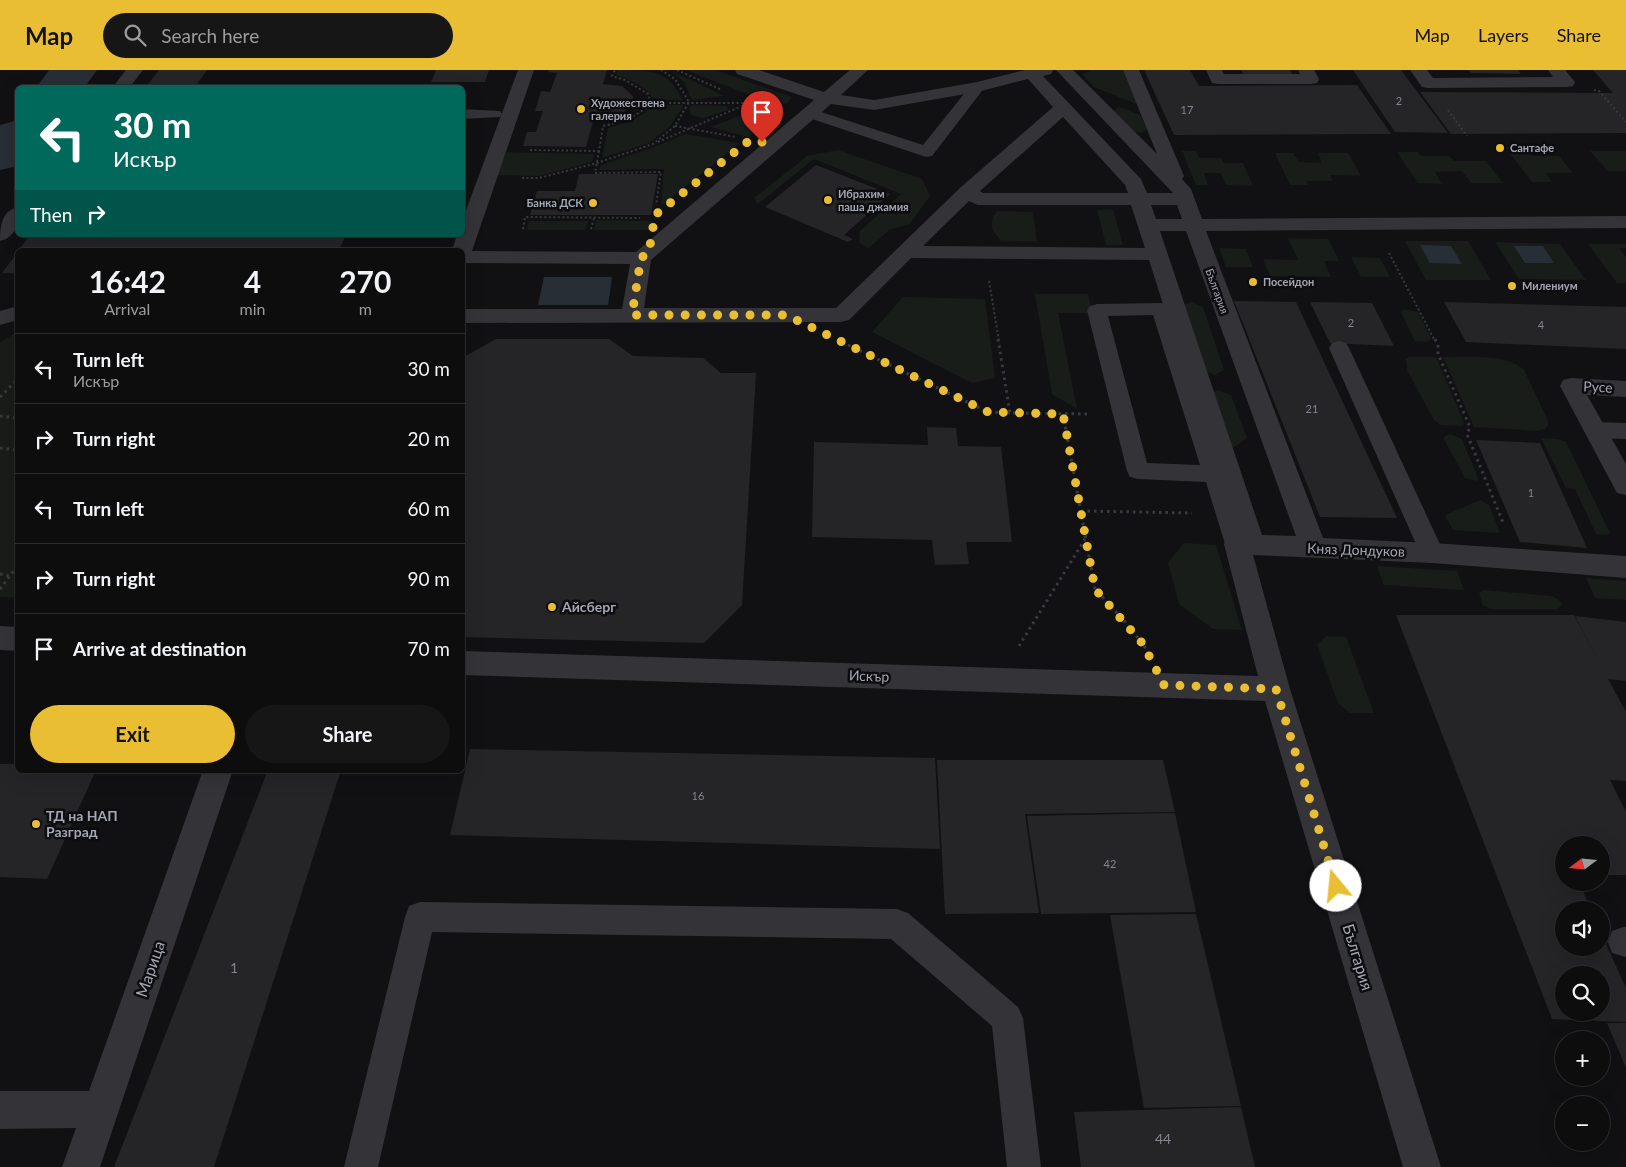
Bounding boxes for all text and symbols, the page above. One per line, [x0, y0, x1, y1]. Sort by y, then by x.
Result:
search box [103, 13, 453, 58]
text: Map [25, 21, 73, 50]
icon: search [121, 21, 149, 49]
text: Search here [161, 24, 259, 47]
text: Map [1414, 24, 1450, 46]
text: Layers [1478, 24, 1529, 46]
text: Share [1557, 24, 1601, 46]
pin [741, 91, 783, 142]
house number: 2 [1396, 94, 1402, 107]
place label: Художествена галерия [591, 96, 665, 122]
icon: arrive [748, 98, 776, 126]
text: 30 m [113, 103, 191, 145]
marker: Художествена галерия [575, 103, 587, 115]
house number: 17 [1181, 103, 1193, 116]
icon: left [30, 105, 95, 170]
place label: Сантафе [1510, 141, 1554, 154]
marker: Сантафе [1494, 142, 1506, 154]
text: Искър [113, 145, 177, 172]
place label: Ибрахим паша джамия [838, 187, 909, 213]
marker: Ибрахим паша джамия [822, 194, 834, 206]
place label: Банка ДСК [526, 196, 583, 209]
marker: Банка ДСК [587, 197, 599, 209]
icon: right [82, 200, 110, 228]
text: Then [30, 203, 72, 226]
text: 16:42 [89, 263, 166, 299]
text: 4 [244, 263, 261, 299]
text: 270 [339, 263, 391, 299]
street label: България [1203, 266, 1232, 315]
place label: Посейдон [1263, 275, 1314, 288]
marker: Посейдон [1247, 276, 1259, 288]
place label: Милениум [1522, 279, 1578, 292]
marker: Милениум [1506, 280, 1518, 292]
text: Arrival [104, 299, 150, 318]
text: min [240, 299, 266, 318]
text: m [359, 299, 372, 318]
house number: 2 [1348, 316, 1354, 329]
house number: 4 [1538, 318, 1545, 331]
text: Turn left [73, 348, 144, 371]
icon: left [30, 355, 58, 383]
text: 30 m [407, 357, 450, 380]
text: Искър [73, 371, 119, 390]
street label: Русе [1583, 377, 1613, 396]
house number: 21 [1306, 402, 1318, 415]
icon: right [30, 425, 58, 453]
text: Turn right [73, 427, 155, 450]
text: 20 m [407, 427, 450, 450]
house number: 1 [1528, 486, 1534, 499]
icon: left [30, 495, 58, 523]
text: Turn left [73, 497, 144, 520]
text: 60 m [407, 497, 450, 520]
street label: Княз Дондуков [1307, 539, 1405, 560]
icon: right [30, 565, 58, 593]
text: Turn right [73, 567, 155, 590]
text: 90 m [407, 567, 450, 590]
place label: Айсберг [561, 598, 616, 615]
marker: Айсберг [546, 601, 558, 613]
icon: arrive [30, 635, 58, 663]
text: Arrive at destination [73, 637, 246, 660]
text: 70 m [407, 637, 450, 660]
street label: Искър [849, 666, 890, 685]
button: Exit [30, 705, 235, 763]
button: Share [245, 705, 450, 763]
house number: 16 [692, 789, 704, 802]
place label: ТД на НАП Разград [46, 807, 118, 840]
marker: ТД на НАП Разград [30, 818, 42, 830]
north arrow [1555, 836, 1610, 891]
map controls [1555, 836, 1610, 1151]
house number: 42 [1104, 857, 1116, 870]
position arrow [1309, 859, 1361, 911]
button: sound [1555, 901, 1610, 956]
street label: България [1339, 921, 1378, 992]
street label: Марица [131, 938, 168, 1000]
house number: 1 [230, 959, 238, 976]
button: search [1555, 966, 1610, 1021]
button: + [1555, 1031, 1610, 1086]
button: − [1555, 1096, 1610, 1151]
house number: 44 [1155, 1130, 1171, 1147]

